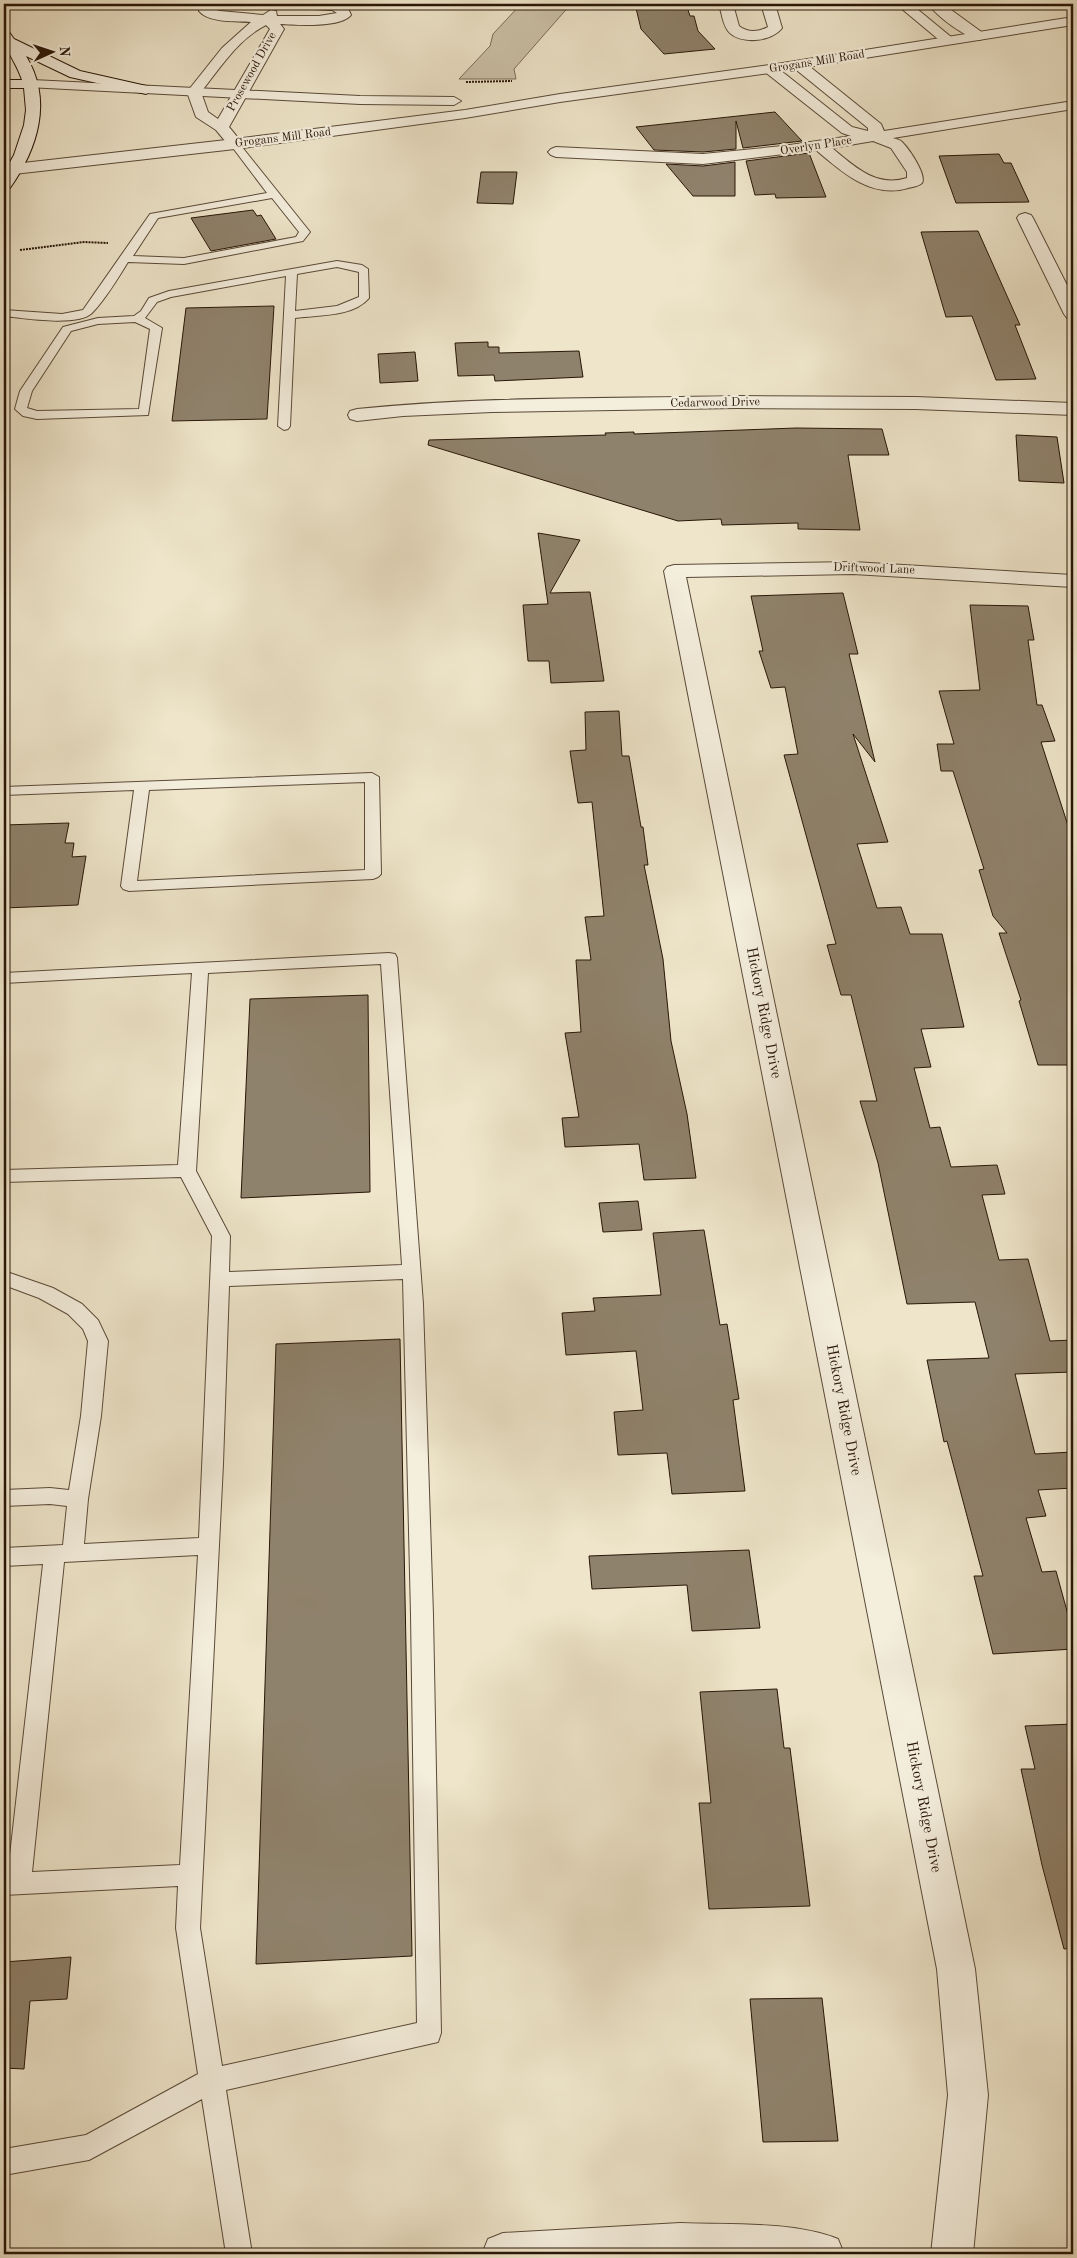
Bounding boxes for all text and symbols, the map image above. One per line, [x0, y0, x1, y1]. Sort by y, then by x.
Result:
north arrow [28, 28, 78, 78]
street label: Prosewood Drive [225, 30, 279, 114]
text: N [57, 46, 71, 57]
street label: Grogans Mill Road [768, 48, 866, 76]
street label: Grogans Mill Road [234, 126, 332, 150]
street label: Overlyn Place [779, 134, 853, 158]
street label: Cedarwood Drive [670, 396, 760, 410]
street label: Driftwood Lane [833, 562, 916, 576]
street label: Hickory Ridge Drive [743, 946, 783, 1080]
street label: Hickory Ridge Drive [823, 1343, 863, 1477]
street label: Hickory Ridge Drive [903, 1740, 943, 1874]

